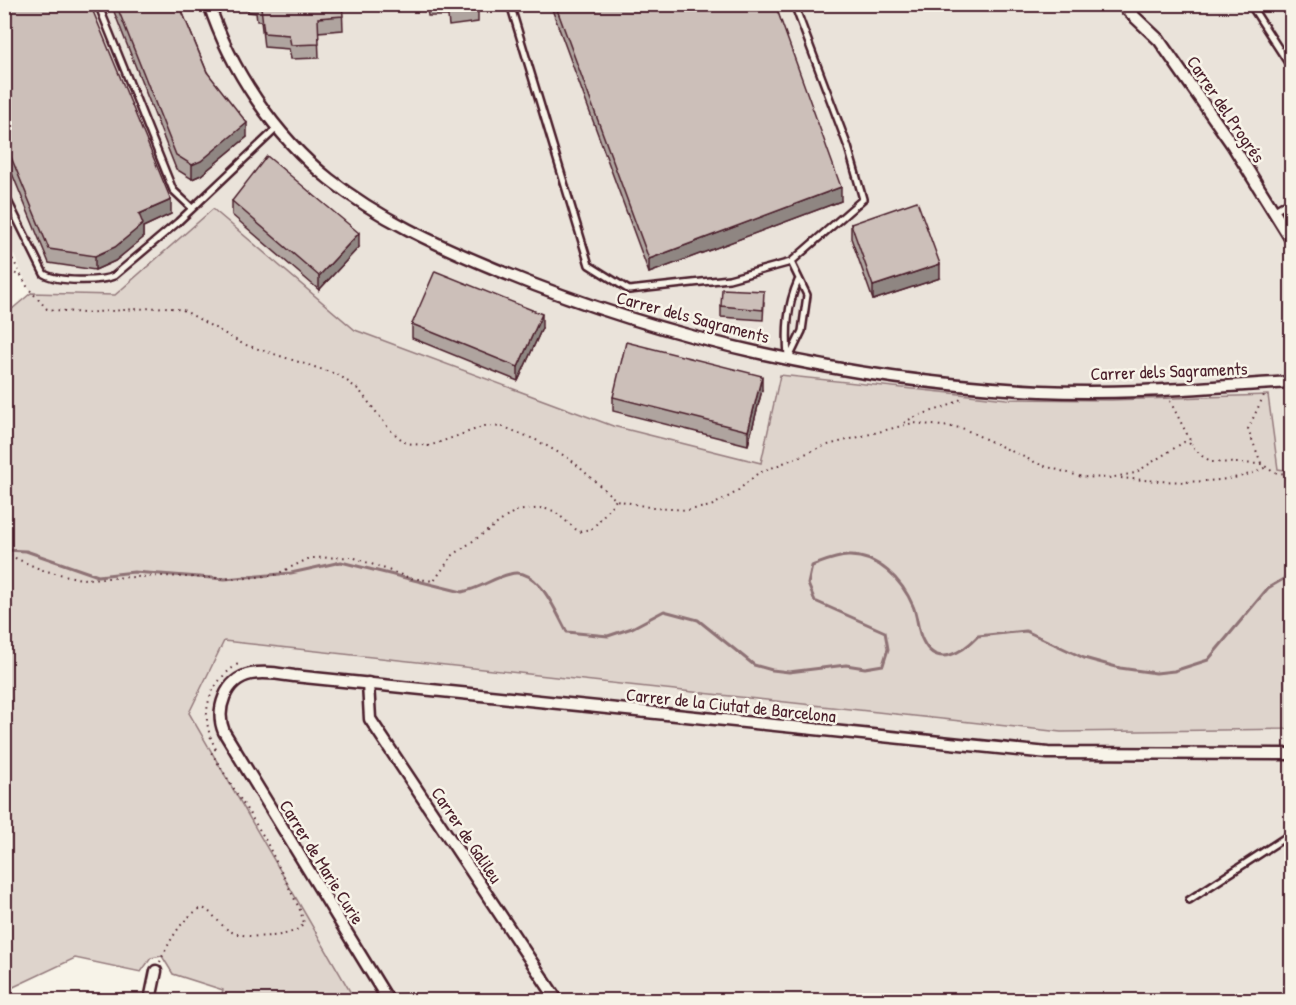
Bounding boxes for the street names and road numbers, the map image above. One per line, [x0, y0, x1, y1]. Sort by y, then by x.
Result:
street label: Carrer del Progrés [1181, 51, 1271, 167]
street label: Carrer dels Sagraments [614, 285, 772, 349]
street label: Carrer dels Sagraments [1090, 356, 1248, 386]
street label: Carrer de la Ciutat de Barcelona [625, 682, 837, 728]
street label: Carrer de Galileu [426, 782, 508, 888]
street label: Carrer de Marie Curie [274, 795, 370, 929]

